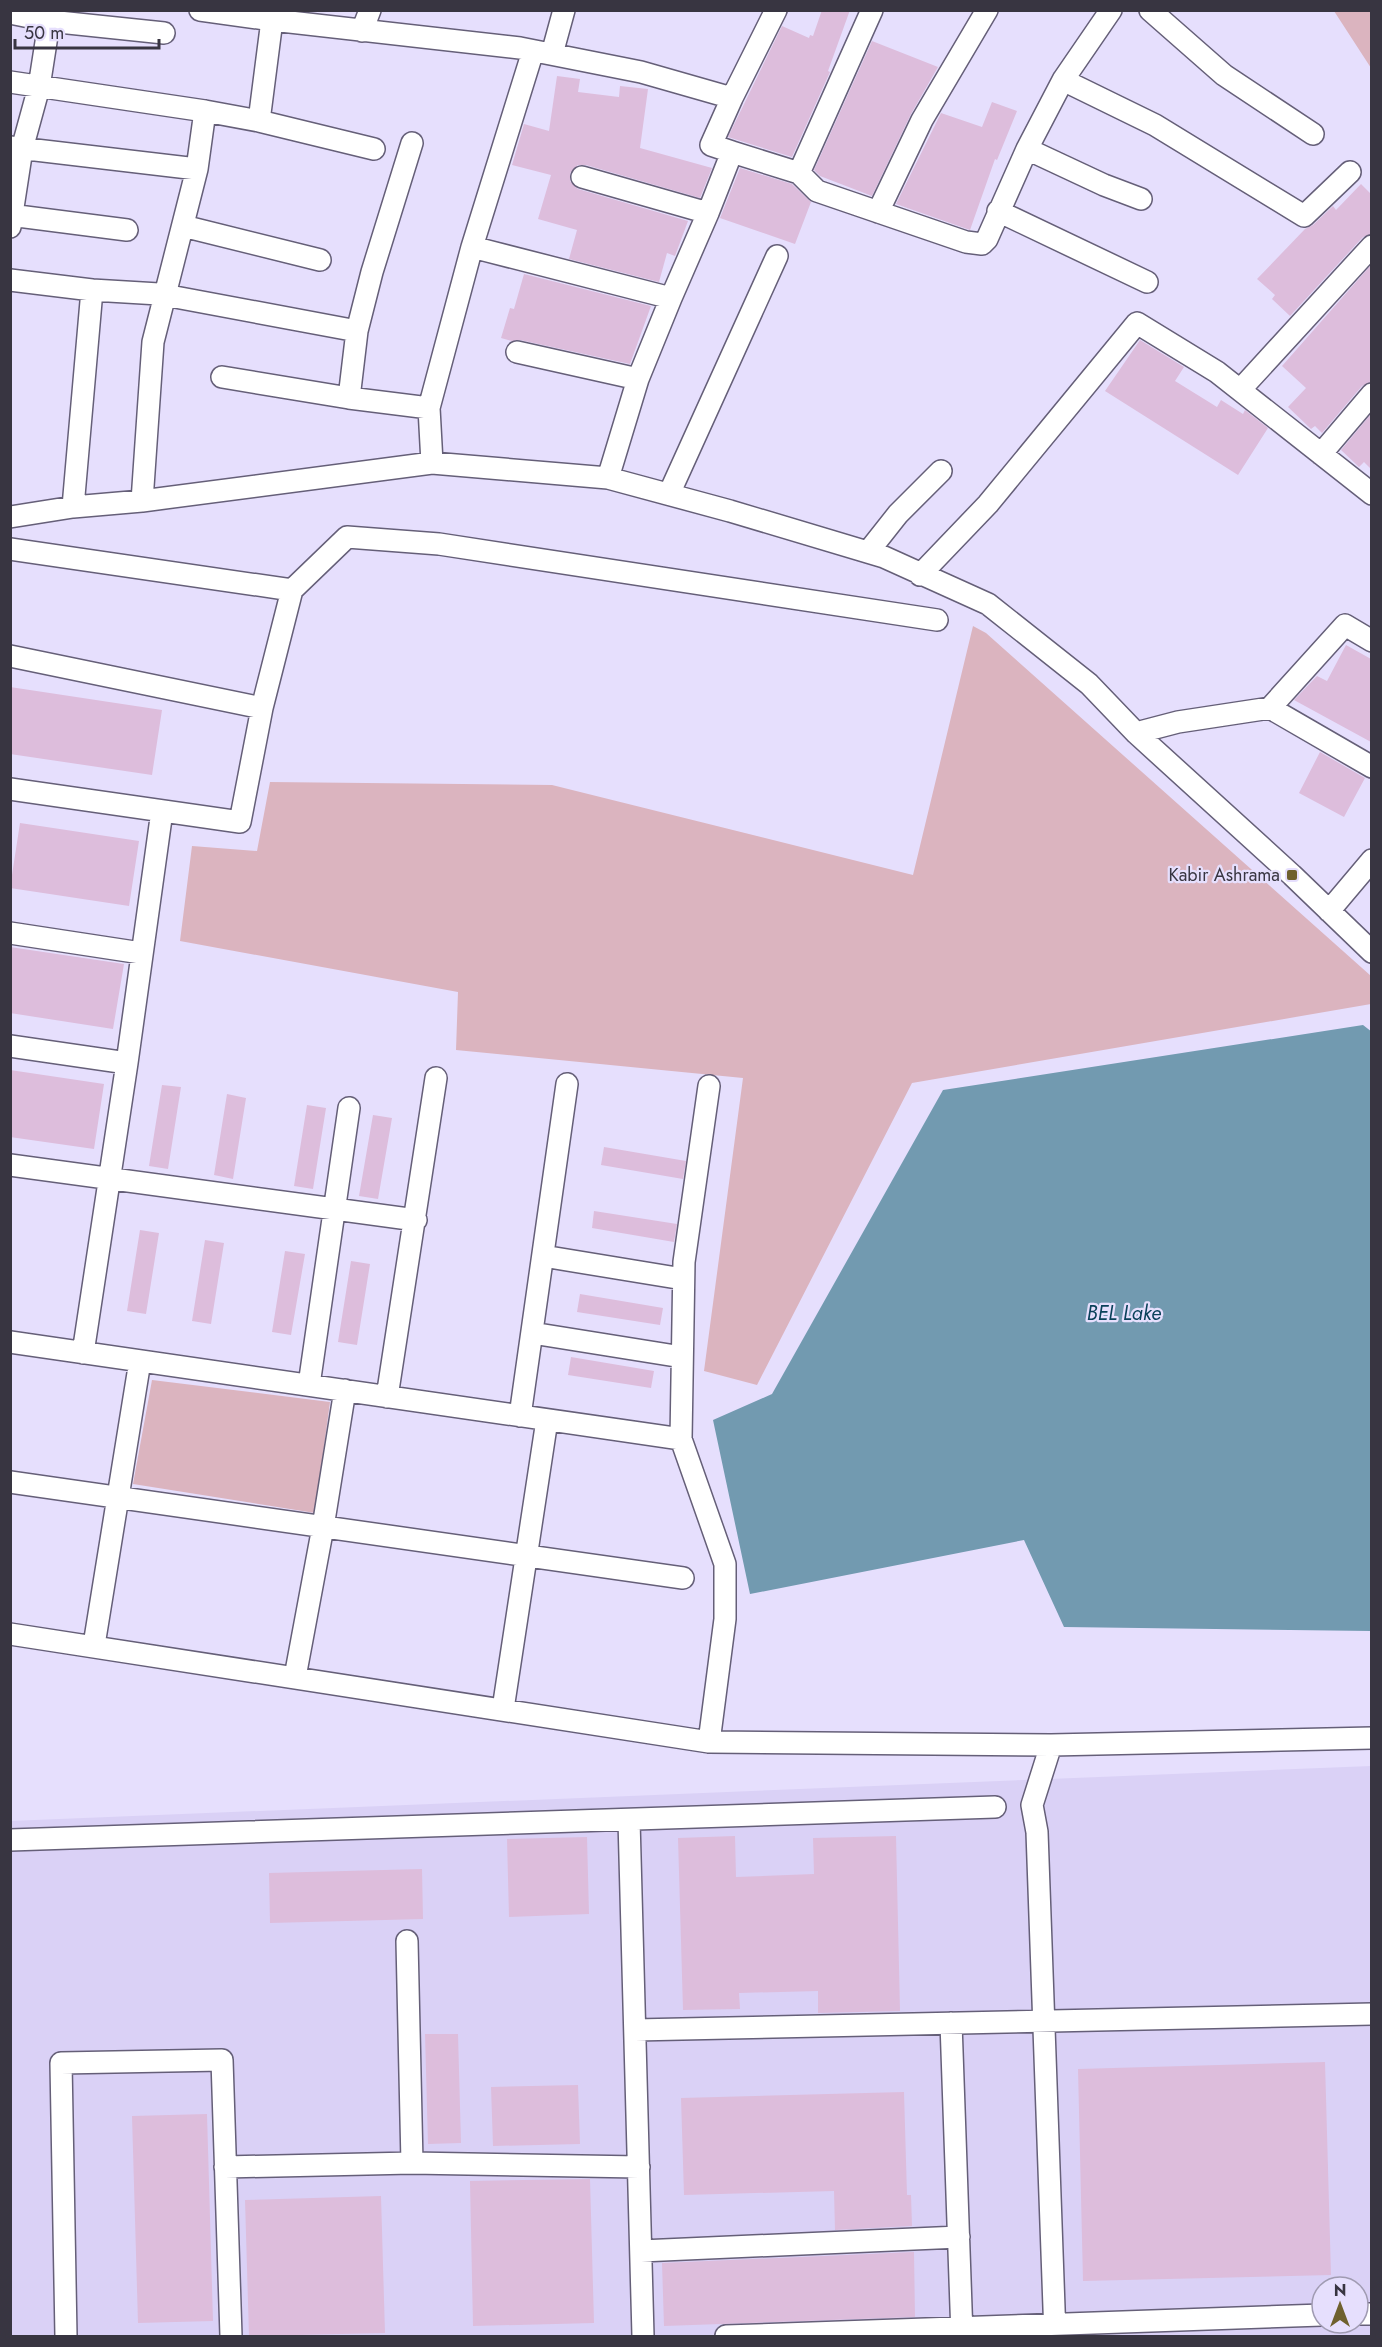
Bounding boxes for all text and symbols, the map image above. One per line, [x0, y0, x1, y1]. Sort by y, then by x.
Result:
scale bar [15, 12, 159, 50]
text: 50 m [24, 20, 64, 46]
place label: Kabir Ashrama [1169, 862, 1280, 888]
marker: Kabir Ashrama [1285, 868, 1299, 882]
water label: BEL Lake [1087, 1299, 1161, 1328]
north arrow [1310, 2275, 1370, 2335]
text: N [1334, 2279, 1346, 2302]

